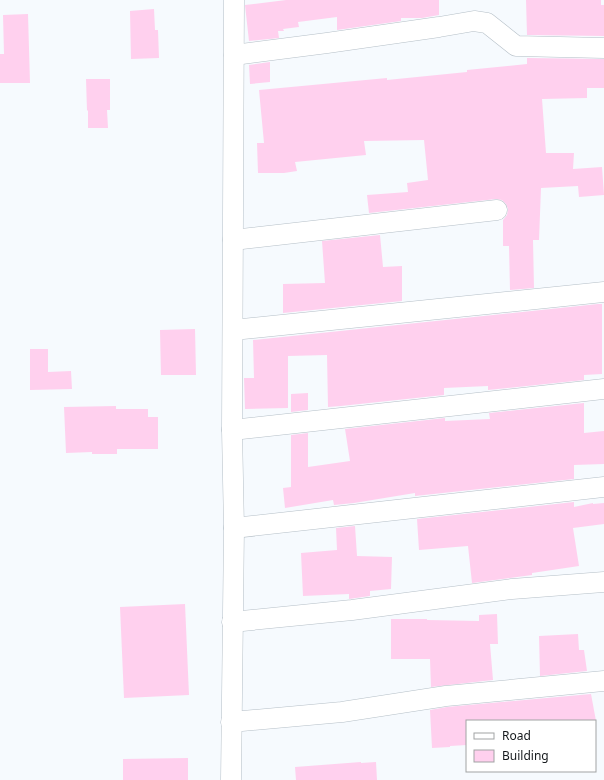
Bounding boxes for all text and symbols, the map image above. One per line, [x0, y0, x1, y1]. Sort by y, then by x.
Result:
legend [466, 720, 596, 772]
text: Road [502, 727, 531, 744]
text: Building [502, 747, 549, 764]

